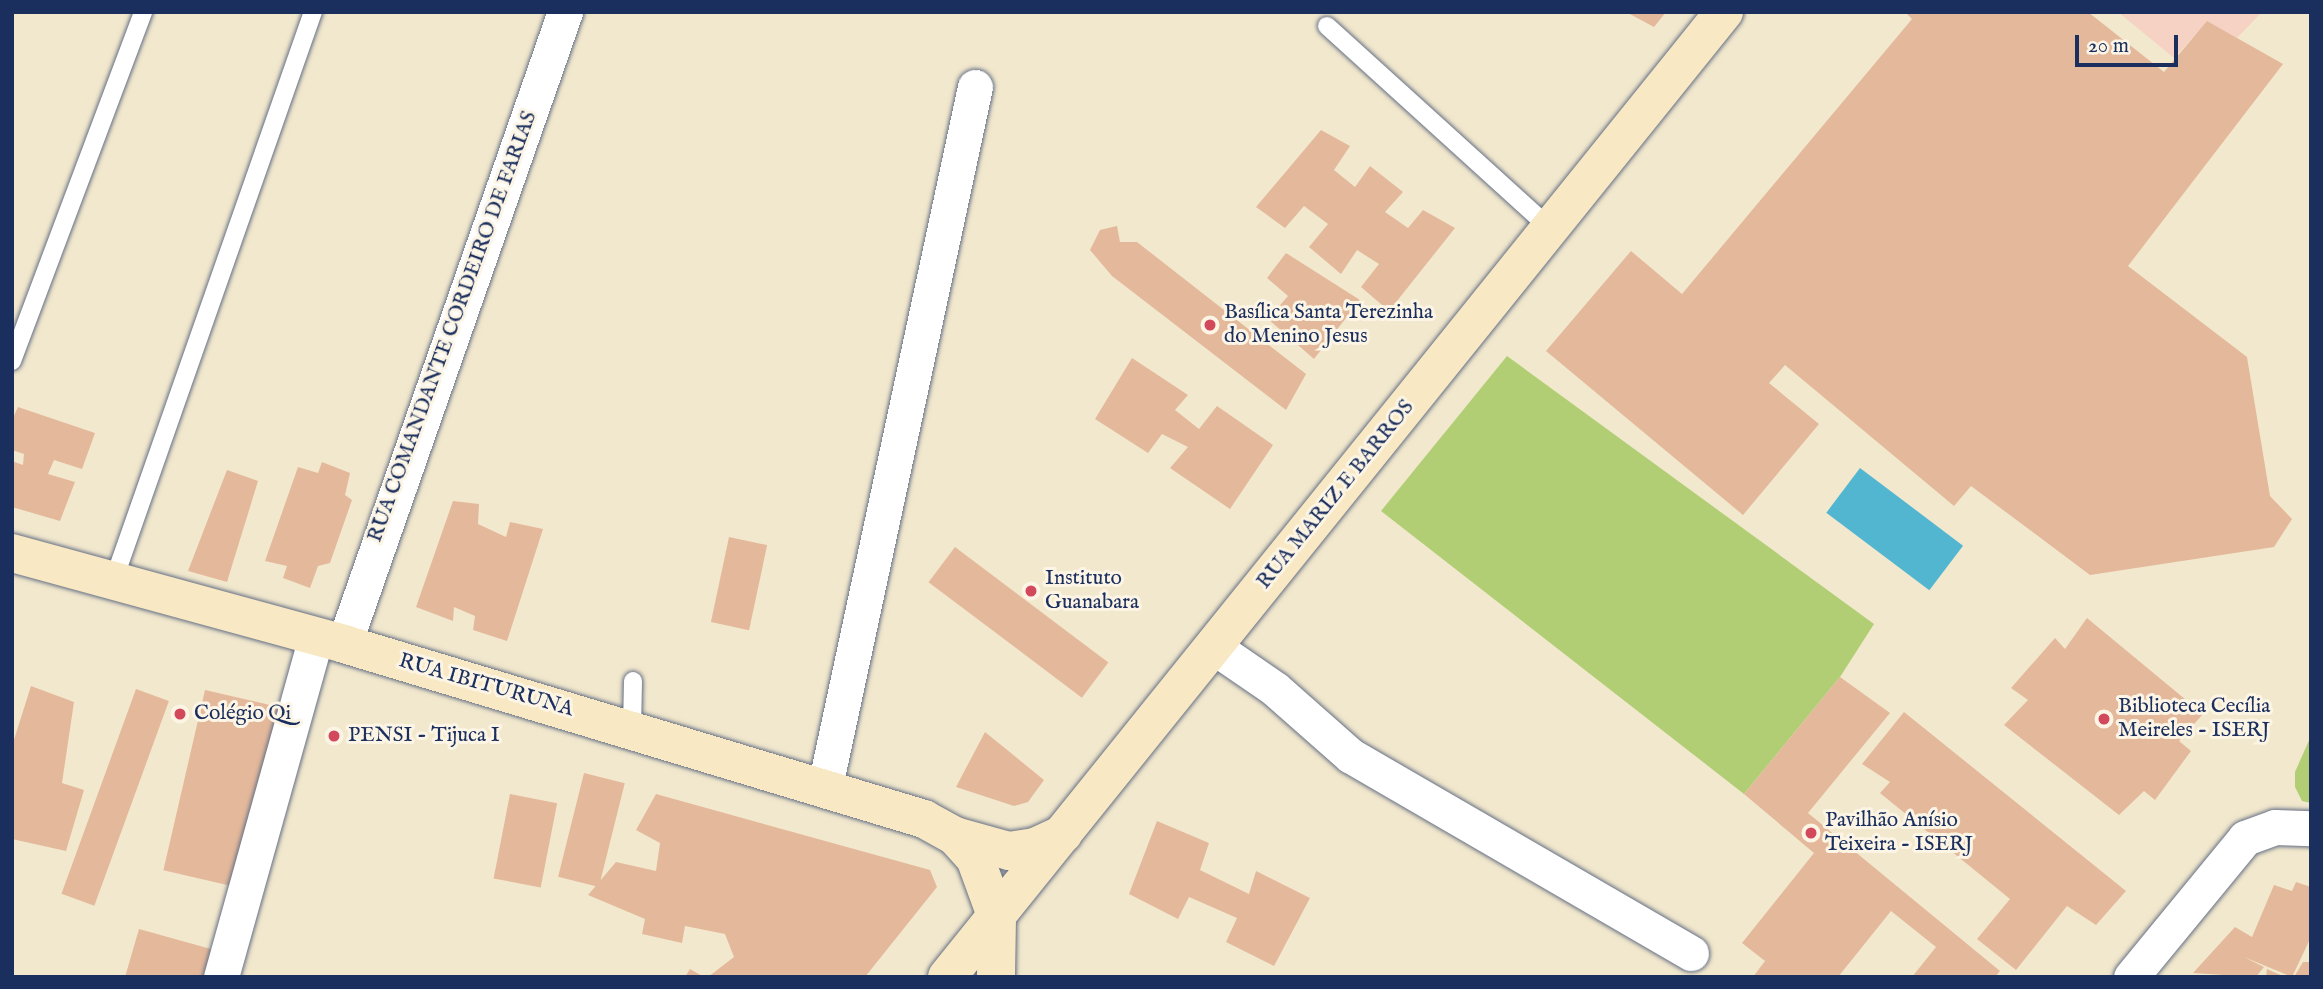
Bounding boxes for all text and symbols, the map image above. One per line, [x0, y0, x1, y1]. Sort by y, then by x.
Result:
scale bar [2078, 21, 2181, 65]
text: 20 m [2088, 33, 2129, 60]
street label: RUA COMANDANTE CORDEIRO DE FARIAS [363, 108, 543, 546]
place label: Basílica Santa Terezinha do Menino Jesus [1224, 300, 1433, 350]
marker: Basílica Santa Terezinha do Menino Jesus [1202, 317, 1218, 333]
street label: RUA MARIZ E BARROS [1252, 395, 1420, 595]
place label: Instituto Guanabara [1045, 566, 1139, 616]
marker: Instituto Guanabara [1023, 583, 1039, 599]
street label: RUA IBITURUNA [396, 649, 576, 723]
place label: Biblioteca Cecília Meireles - ISERJ [2118, 694, 2270, 744]
place label: Colégio Qi [194, 701, 291, 727]
marker: Colégio Qi [172, 706, 188, 722]
marker: Biblioteca Cecília Meireles - ISERJ [2096, 711, 2112, 727]
place label: PENSI - Tijuca I [348, 723, 500, 749]
marker: PENSI - Tijuca I [326, 728, 342, 744]
place label: Pavilhão Anísio Teixeira - ISERJ [1825, 808, 1973, 858]
marker: Pavilhão Anísio Teixeira - ISERJ [1803, 825, 1819, 841]

